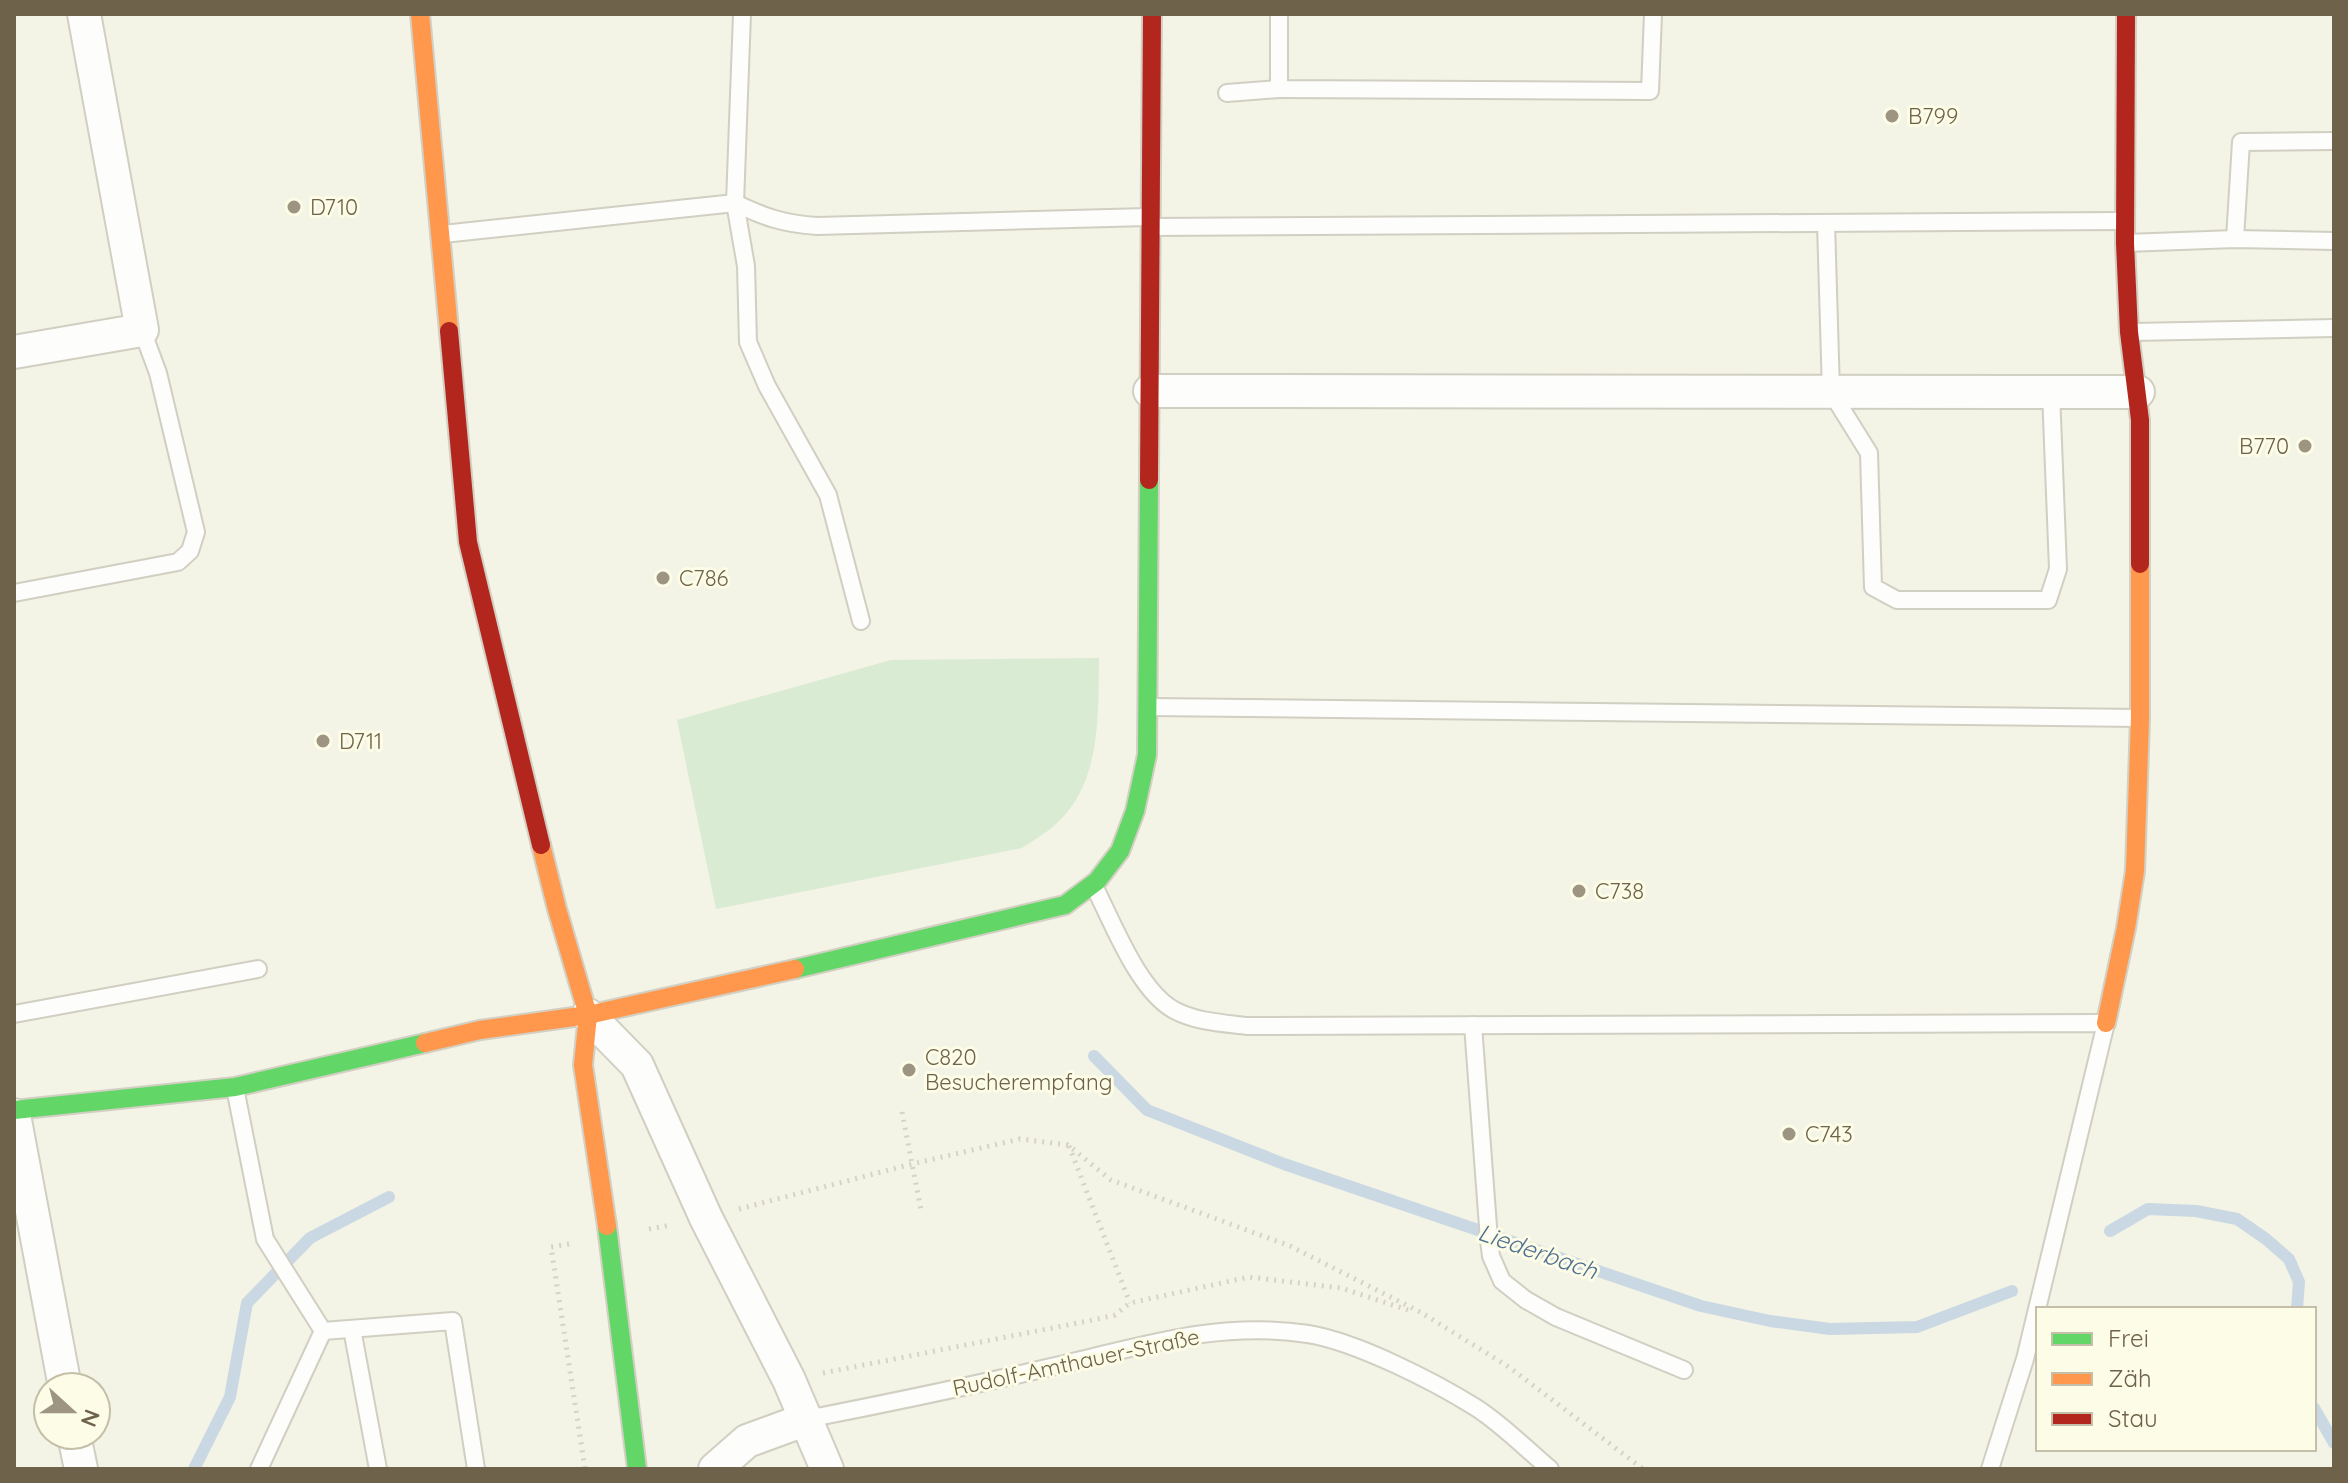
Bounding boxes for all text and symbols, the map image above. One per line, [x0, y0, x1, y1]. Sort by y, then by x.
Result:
place label: B799 [1908, 102, 1958, 130]
marker: B799 [1883, 107, 1901, 125]
place label: D710 [310, 193, 358, 221]
marker: D710 [285, 198, 303, 216]
place label: B770 [2239, 432, 2289, 460]
marker: B770 [2296, 437, 2314, 455]
place label: C786 [679, 564, 729, 592]
marker: C786 [654, 569, 672, 587]
place label: D711 [339, 727, 382, 755]
marker: D711 [314, 732, 332, 750]
place label: C738 [1595, 877, 1644, 905]
marker: C738 [1570, 882, 1588, 900]
place label: C820 Besucherempfang [925, 1043, 1112, 1096]
marker: C820 Besucherempfang [900, 1061, 918, 1079]
place label: C743 [1805, 1120, 1853, 1148]
marker: C743 [1780, 1125, 1798, 1143]
water label: Liederbach [1475, 1217, 1602, 1285]
legend [2036, 1307, 2316, 1451]
street label: Rudolf-Amthauer-Straße [950, 1322, 1202, 1402]
text: Frei [2108, 1323, 2149, 1353]
text: Zäh [2108, 1363, 2152, 1393]
north arrow [32, 1371, 112, 1451]
text: Stau [2108, 1403, 2158, 1433]
text: N [75, 1406, 107, 1431]

